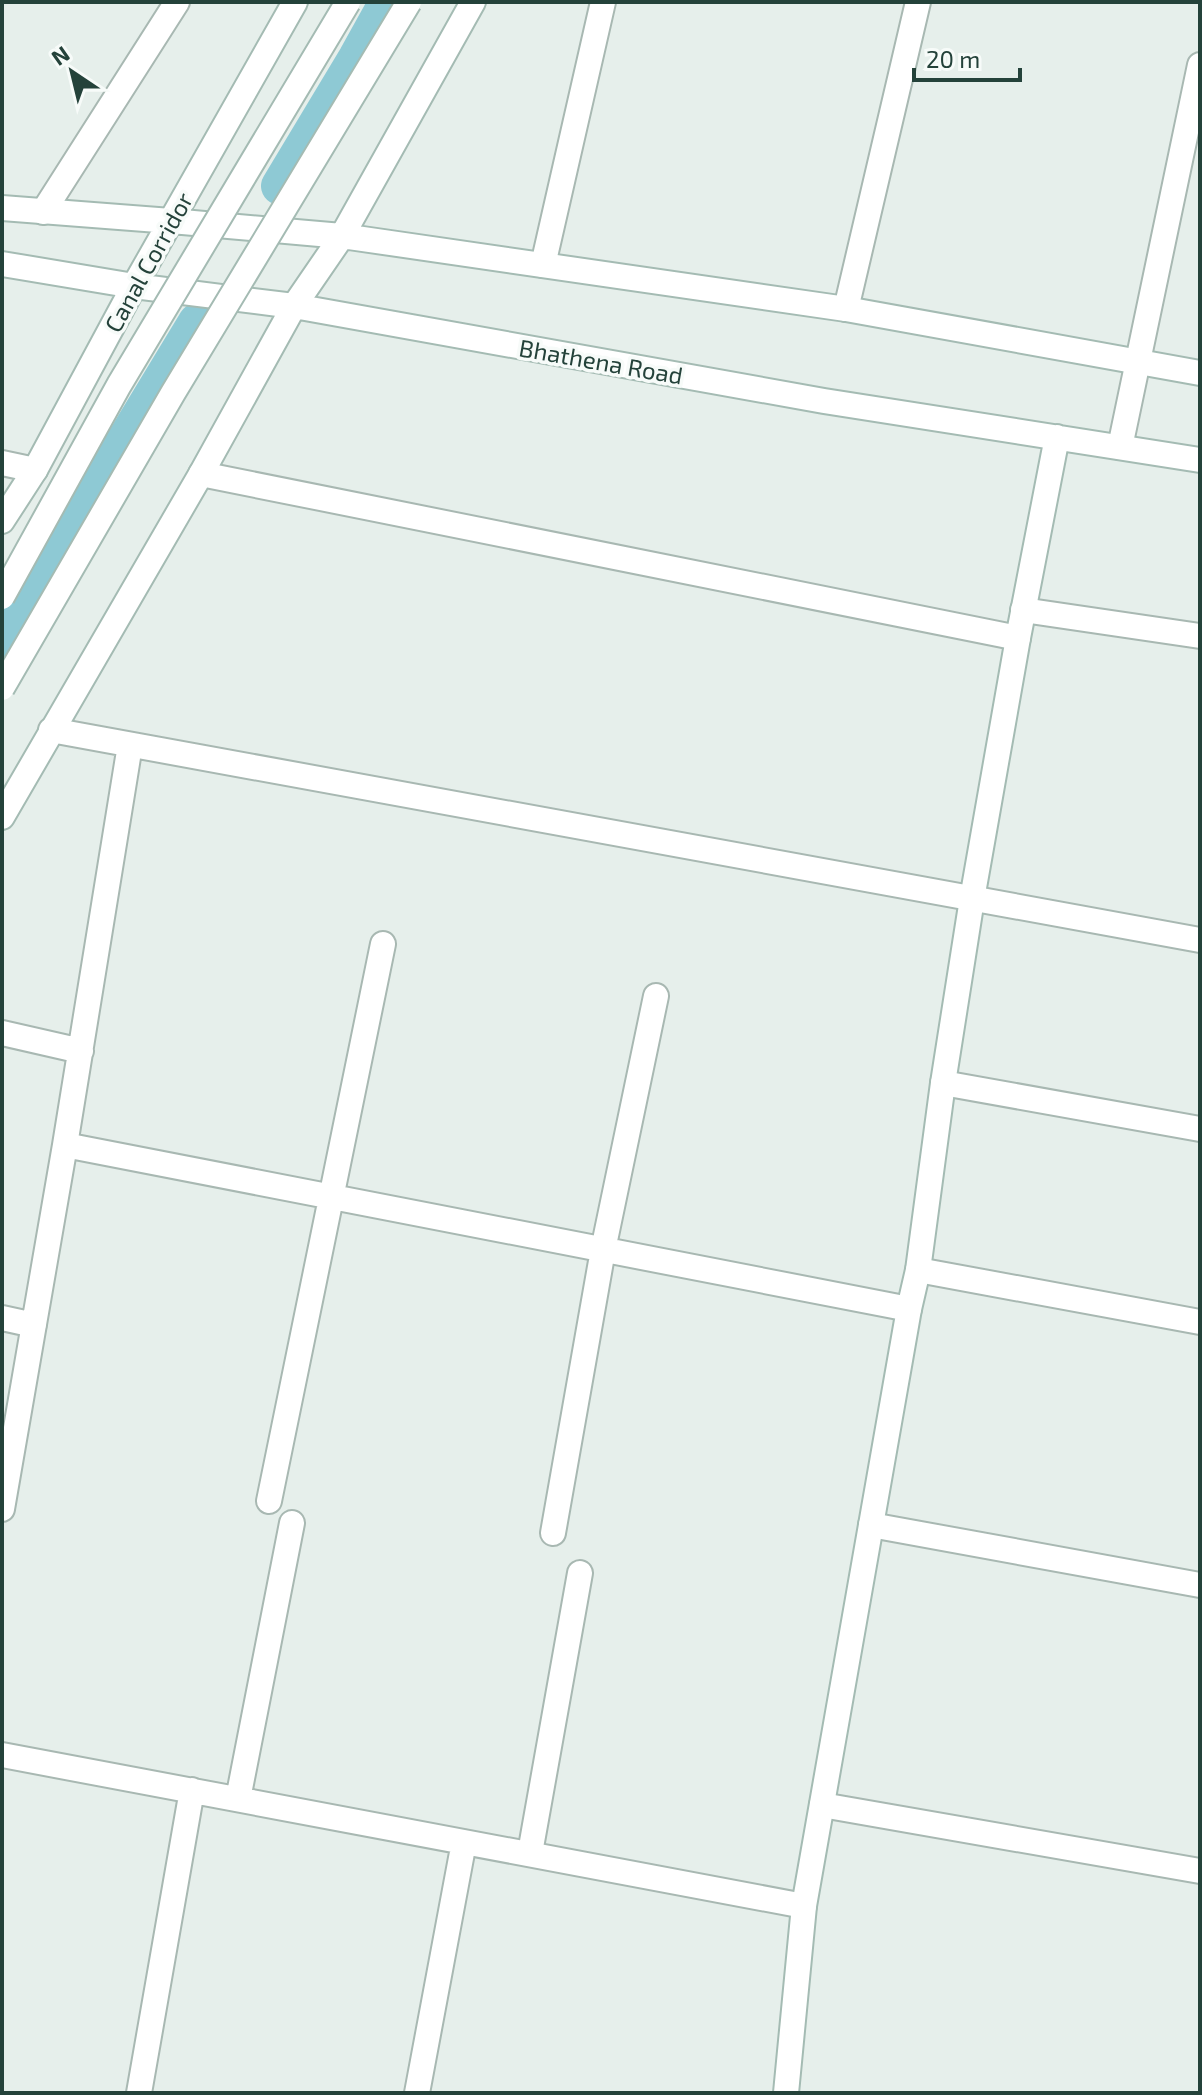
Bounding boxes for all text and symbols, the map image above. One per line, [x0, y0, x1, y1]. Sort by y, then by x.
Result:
north arrow [32, 32, 112, 112]
scale bar [914, 32, 1020, 82]
text: N [46, 40, 74, 70]
text: 20 m [926, 44, 980, 73]
street label: Canal Corridor [98, 187, 199, 337]
street label: Bhathena Road [517, 332, 685, 390]

